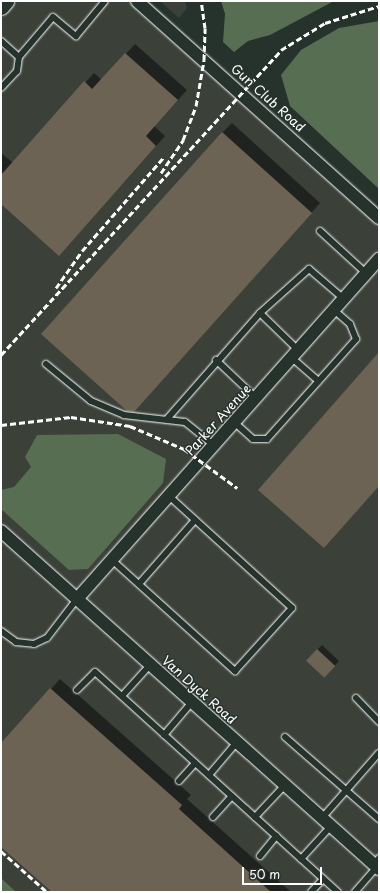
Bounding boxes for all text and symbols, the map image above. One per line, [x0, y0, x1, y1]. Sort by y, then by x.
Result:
street label: Gun Club Road [228, 61, 308, 135]
street label: Parker Avenue [182, 381, 254, 459]
street label: Van Dyck Road [159, 652, 239, 728]
scale bar [244, 859, 324, 885]
text: 50 m [249, 865, 280, 883]

